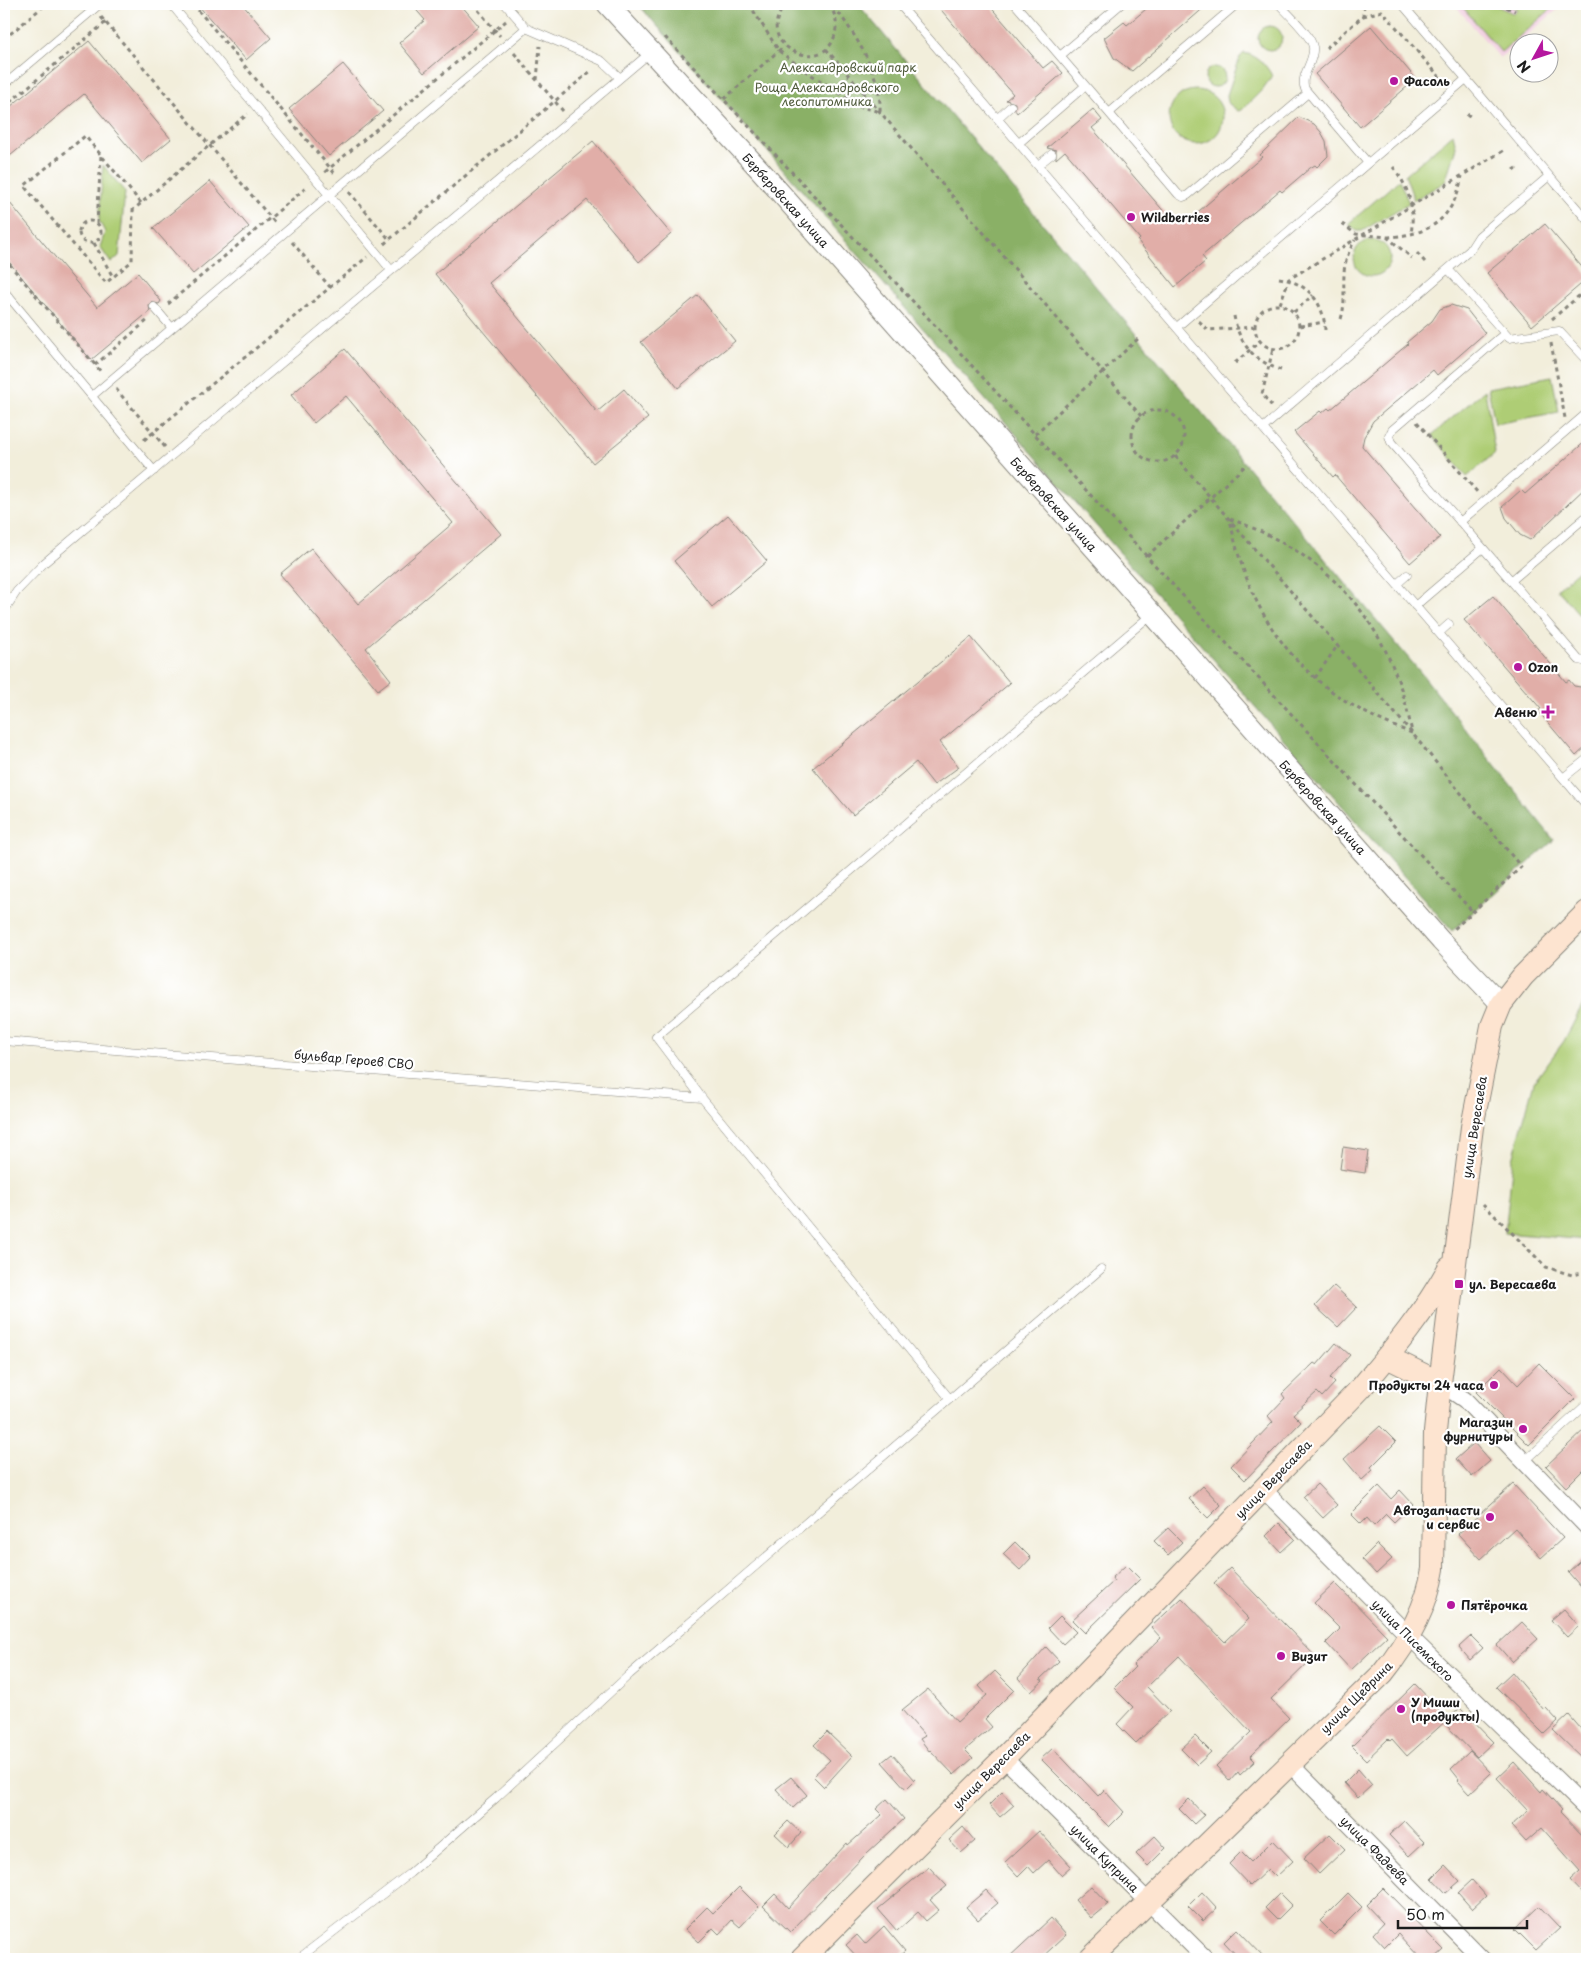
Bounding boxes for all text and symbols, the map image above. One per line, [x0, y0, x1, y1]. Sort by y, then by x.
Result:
north arrow [1508, 32, 1558, 82]
text: N [1512, 56, 1535, 78]
park label: Александровский парк [780, 58, 917, 76]
place label: Фасоль [1404, 72, 1450, 90]
marker: Фасоль [1388, 75, 1400, 87]
park label: Роща Александровского лесопитомника [755, 78, 899, 110]
street label: Берберовская улица [739, 149, 834, 252]
place label: Wildberries [1141, 208, 1210, 226]
marker: Wildberries [1125, 211, 1137, 223]
street label: Берберовская улица [1007, 453, 1102, 556]
place label: Ozon [1528, 658, 1558, 676]
marker: Ozon [1512, 661, 1524, 673]
place label: Авеню [1495, 703, 1537, 721]
marker: Авеню [1541, 705, 1555, 719]
street label: Берберовская улица [1276, 756, 1371, 859]
street label: бульвар Героев СВО [293, 1045, 415, 1073]
street label: улица Вересаева [1457, 1074, 1491, 1179]
place label: ул. Вересаева [1469, 1275, 1556, 1293]
marker: ул. Вересаева [1453, 1278, 1465, 1290]
place label: Продукты 24 часа [1369, 1376, 1485, 1394]
marker: Продукты 24 часа [1488, 1379, 1500, 1391]
place label: Магазин фурнитуры [1443, 1413, 1513, 1445]
marker: Магазин фурнитуры [1517, 1423, 1529, 1435]
street label: улица Вересаева [1231, 1435, 1316, 1522]
place label: Автозапчасти и сервис [1394, 1501, 1480, 1533]
marker: Автозапчасти и сервис [1484, 1511, 1496, 1523]
street label: улица Писемского [1368, 1595, 1458, 1685]
place label: Пятёрочка [1461, 1596, 1528, 1614]
marker: Пятёрочка [1445, 1599, 1457, 1611]
place label: Визит [1291, 1647, 1328, 1665]
marker: Визит [1275, 1650, 1287, 1662]
street label: улица Щедрина [1316, 1657, 1396, 1737]
place label: У Миши (продукты) [1410, 1693, 1480, 1725]
marker: У Миши (продукты) [1395, 1703, 1407, 1715]
street label: улица Вересаева [948, 1727, 1034, 1813]
street label: улица Фадеева [1336, 1811, 1414, 1889]
street label: улица Куприна [1067, 1820, 1144, 1897]
scale bar [1398, 1898, 1527, 1930]
text: 50 m [1406, 1902, 1445, 1925]

